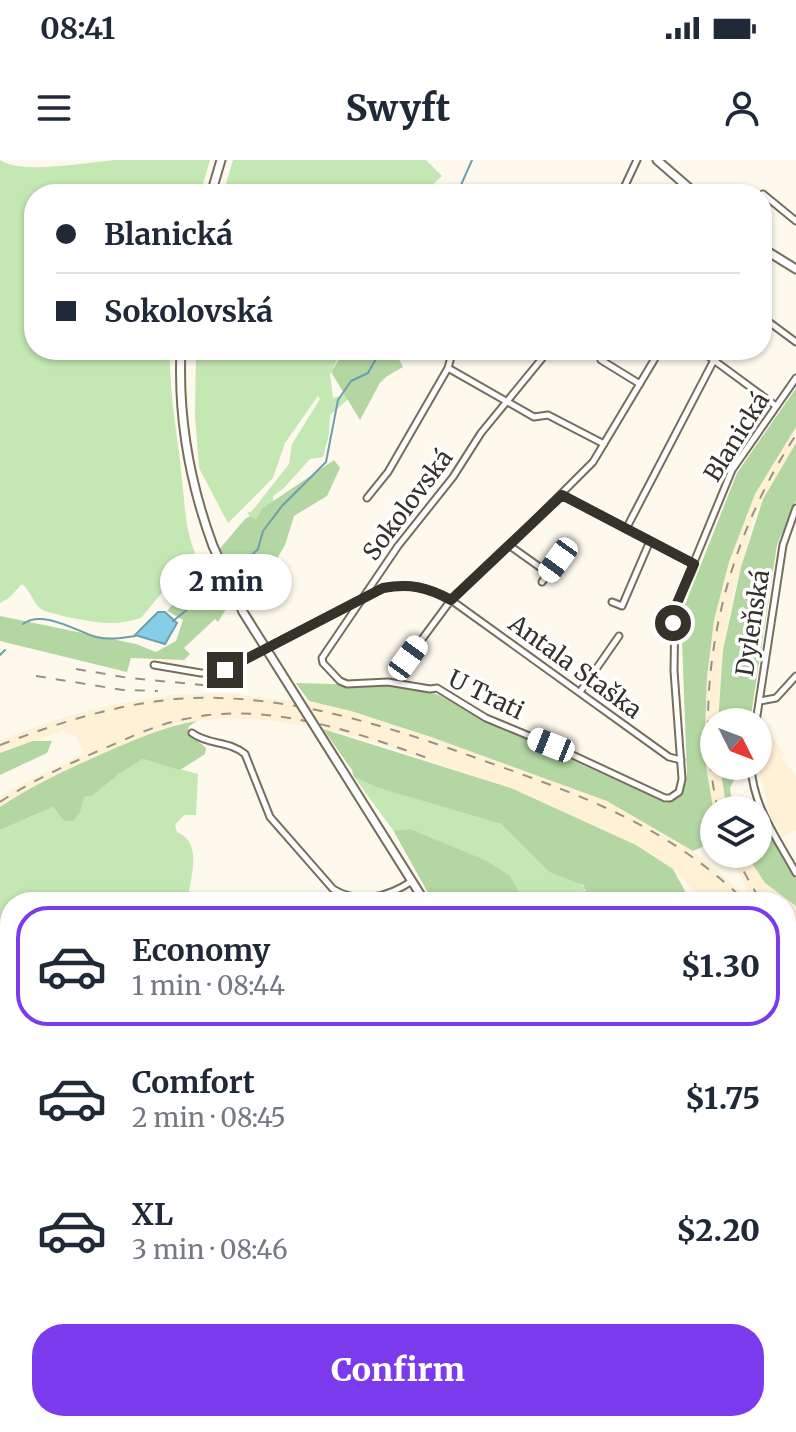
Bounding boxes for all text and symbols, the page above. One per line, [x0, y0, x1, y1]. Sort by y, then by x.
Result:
text: 08:41 [40, 9, 115, 47]
icon: menu [32, 86, 76, 130]
text: Swyft [346, 86, 450, 131]
icon: person [720, 86, 764, 130]
text: Blanická [104, 215, 233, 253]
text: Sokolovská [104, 292, 273, 330]
street label: Blanická [697, 386, 776, 487]
street label: Sokolovská [356, 443, 459, 566]
car [534, 534, 582, 586]
callout: 2 min [159, 554, 291, 610]
text: 2 min [189, 565, 263, 598]
street label: Dyleňská [729, 567, 776, 678]
route start [655, 605, 691, 641]
street label: Antala Staška [502, 607, 648, 725]
car [384, 632, 432, 684]
route end [207, 652, 243, 688]
street label: U Trati [443, 663, 529, 726]
north arrow [700, 708, 772, 780]
map controls [700, 708, 772, 868]
car [524, 725, 578, 765]
button: layers [700, 796, 772, 868]
icon: car [36, 930, 108, 1002]
text: Economy [132, 931, 270, 969]
text: $1.30 [681, 947, 760, 985]
text: 1 min · 08:44 [132, 969, 285, 1002]
icon: car [36, 1062, 108, 1134]
text: Comfort [132, 1063, 255, 1101]
text: $1.75 [685, 1079, 760, 1117]
text: 2 min · 08:45 [132, 1101, 286, 1134]
icon: car [36, 1194, 108, 1266]
text: XL [132, 1195, 173, 1233]
text: $2.20 [676, 1211, 760, 1249]
text: 3 min · 08:46 [132, 1233, 288, 1266]
button: Confirm [32, 1324, 764, 1416]

